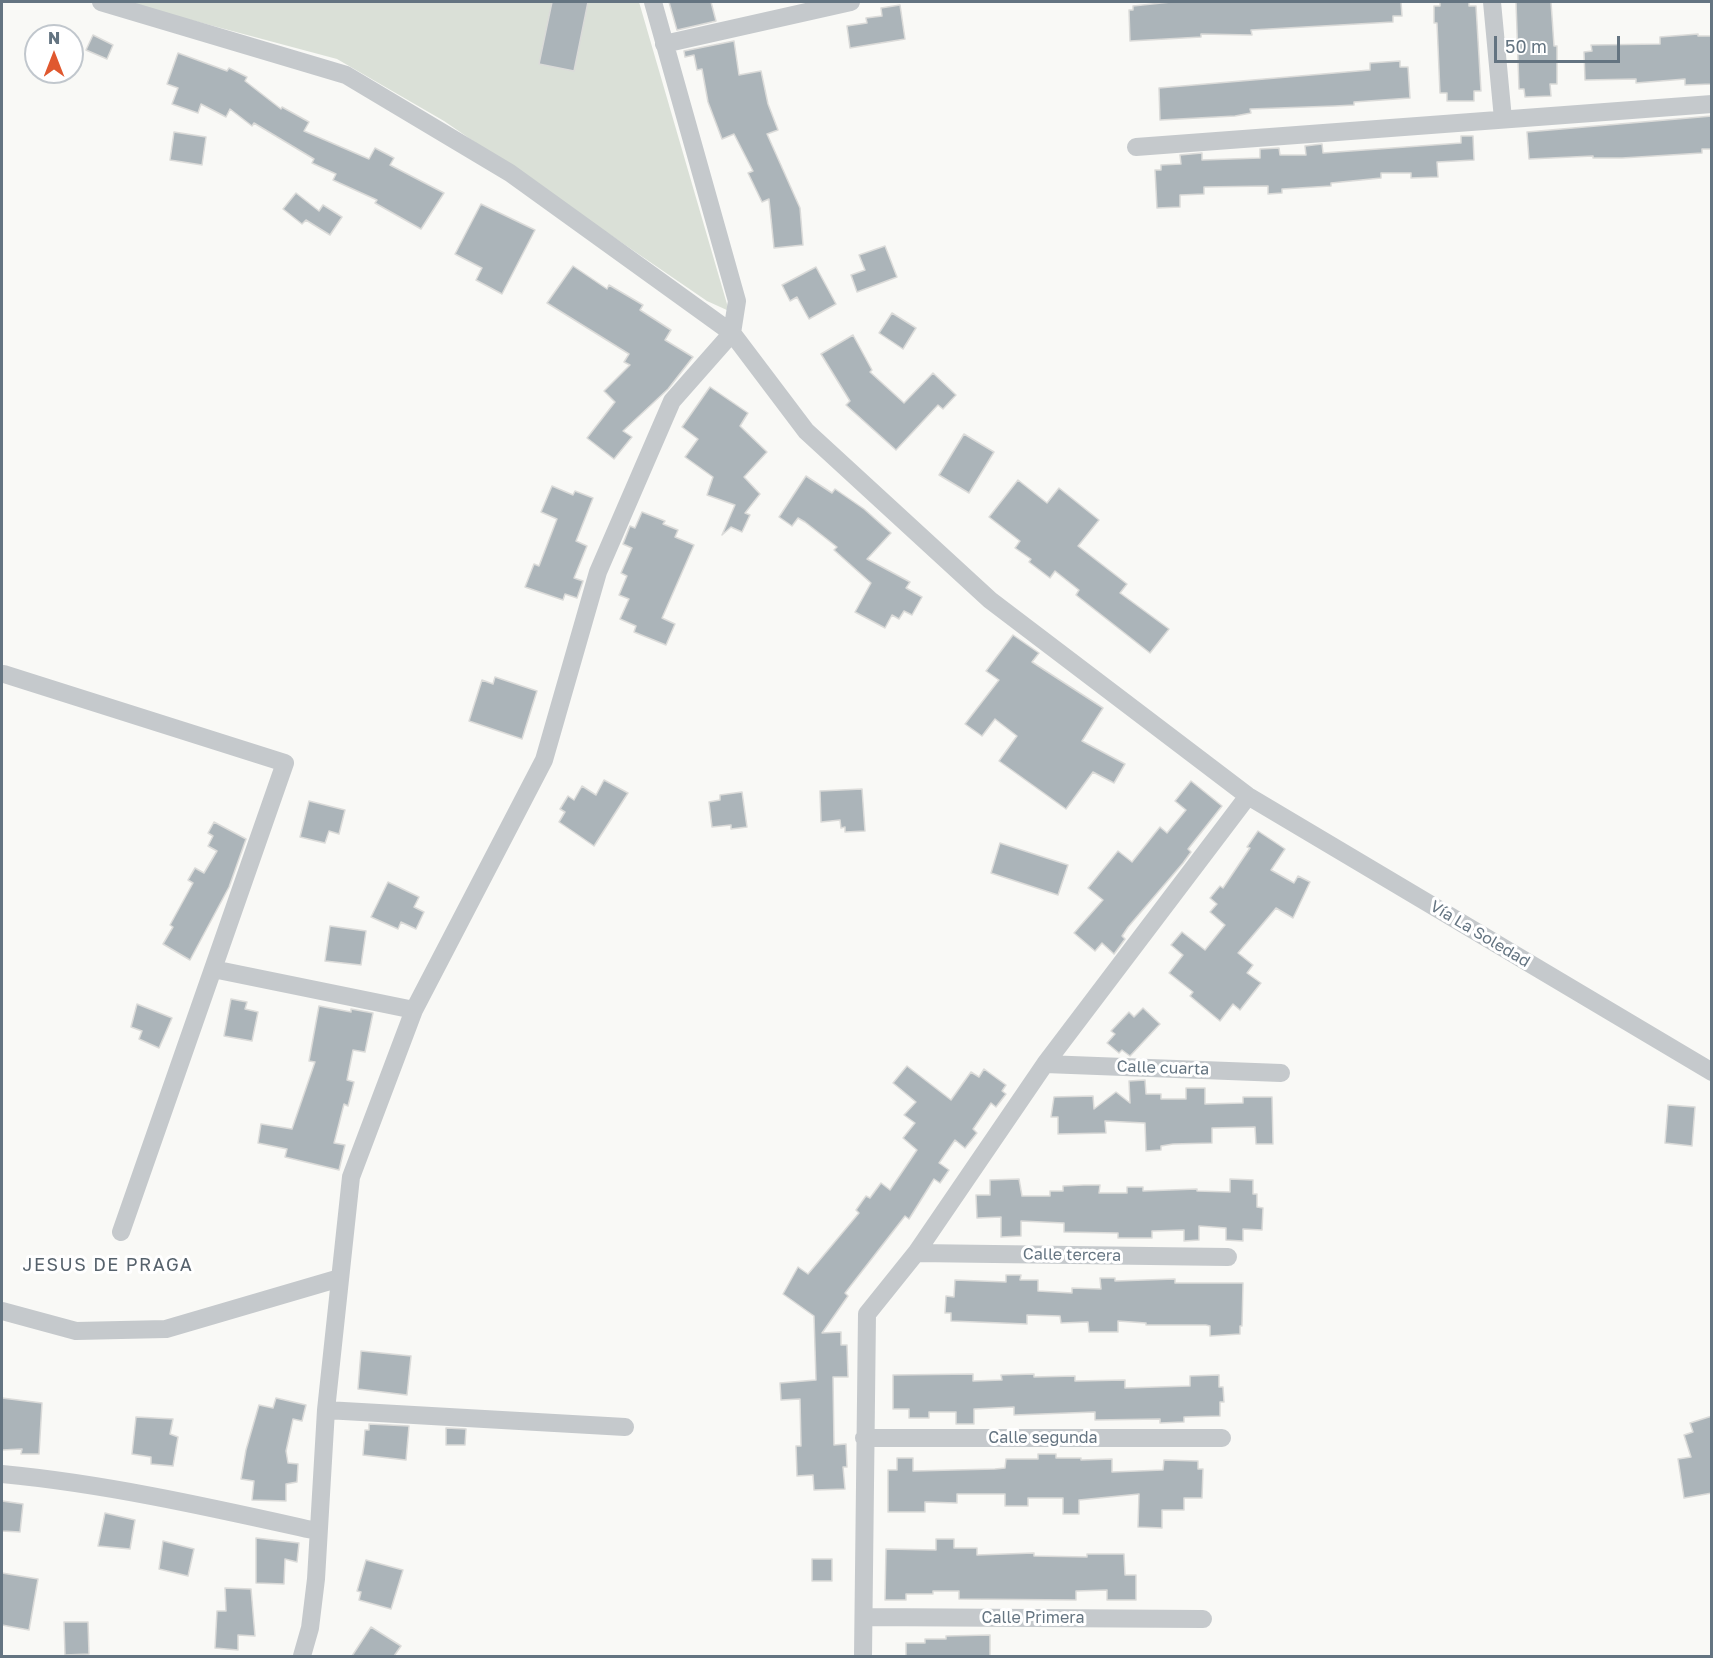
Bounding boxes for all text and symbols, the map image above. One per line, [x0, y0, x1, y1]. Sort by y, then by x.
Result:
north arrow [24, 24, 84, 84]
scale bar [1497, 24, 1623, 62]
text: N [48, 28, 60, 48]
text: 50 m [1505, 35, 1547, 57]
street label: Vía La Soledad [1427, 897, 1533, 971]
street label: Calle cuarta [1116, 1057, 1210, 1079]
street label: Calle tercera [1023, 1245, 1121, 1265]
district label: JESUS DE PRAGA [23, 1254, 193, 1276]
street label: Calle segunda [988, 1428, 1098, 1448]
street label: Calle Primera [982, 1608, 1084, 1628]

